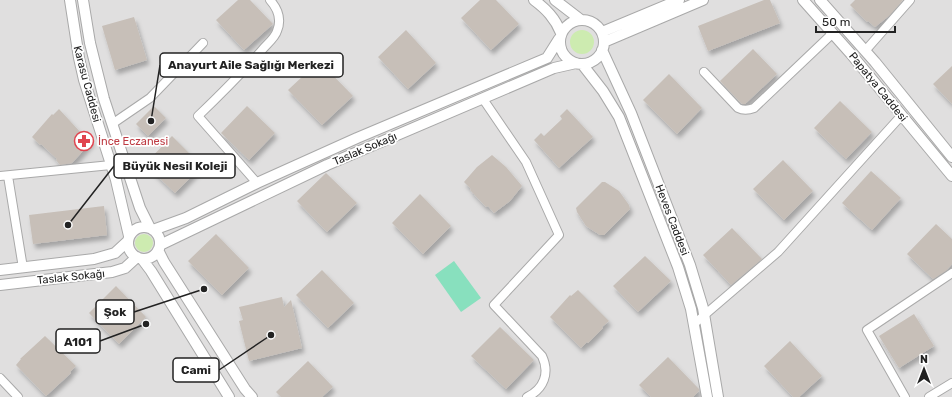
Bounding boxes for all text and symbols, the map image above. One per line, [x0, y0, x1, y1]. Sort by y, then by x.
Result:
scale bar [816, 8, 895, 34]
text: 50 m [822, 15, 850, 29]
street label: Karasu Caddesi [71, 44, 103, 124]
street label: Papatya Caddesi [846, 50, 910, 124]
callout: Anayurt Aile Sağlığı Merkezi [160, 53, 343, 77]
text: Anayurt Aile Sağlığı Merkezi [168, 58, 334, 72]
pharmacy icon: İnce Eczanesi [73, 130, 95, 152]
street label: Taslak Sokağı [331, 130, 399, 168]
place label: İnce Eczanesi [98, 134, 168, 148]
callout: Büyük Nesil Koleji [114, 154, 235, 178]
text: Büyük Nesil Koleji [123, 159, 227, 173]
street label: Heves Caddesi [652, 183, 692, 257]
street label: Taslak Sokağı [36, 267, 106, 287]
callout: Şok [96, 300, 134, 324]
text: Şok [104, 305, 126, 319]
callout: A101 [56, 329, 100, 353]
text: A101 [64, 335, 92, 349]
north arrow [904, 349, 944, 389]
text: N [920, 353, 928, 366]
callout: Cami [173, 358, 219, 382]
text: Cami [181, 363, 211, 377]

